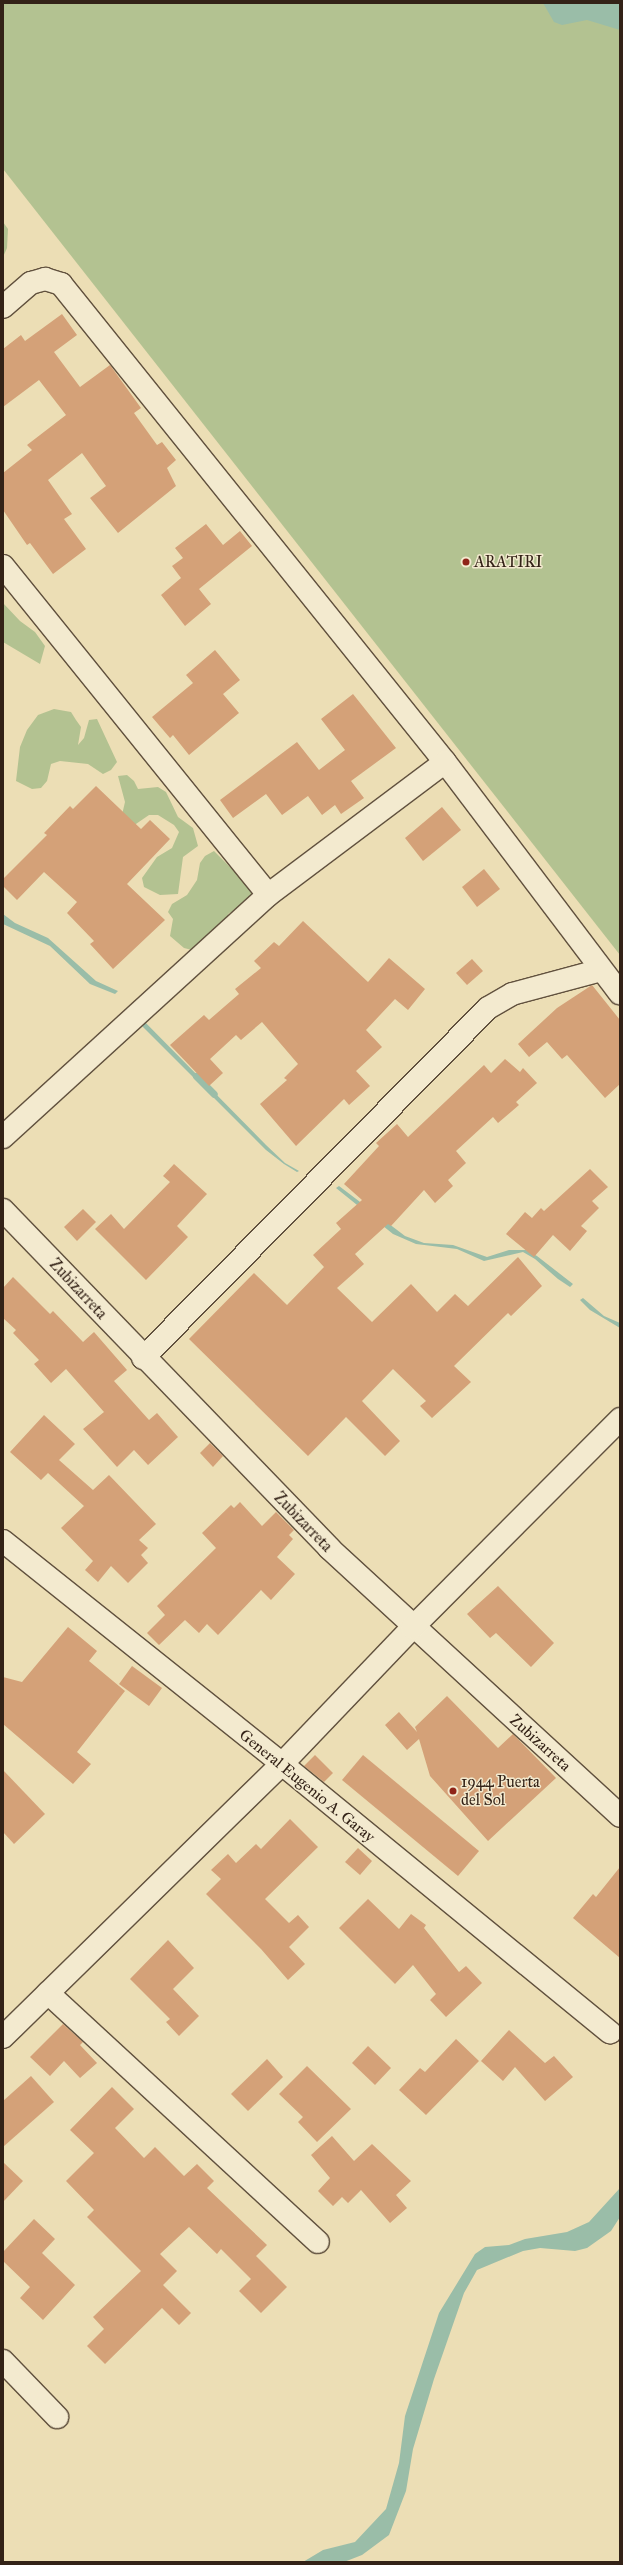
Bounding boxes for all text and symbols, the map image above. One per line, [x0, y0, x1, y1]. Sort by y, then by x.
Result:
place label: ARATIRI [474, 552, 542, 572]
marker: ARATIRI [461, 557, 471, 567]
street label: Zubizarreta [45, 1255, 111, 1323]
street label: Zubizarreta [270, 1488, 336, 1556]
street label: Zubizarreta [505, 1711, 575, 1775]
street label: General Eugenio A. Garay [235, 1725, 379, 1847]
place label: 1944 Puerta del Sol [461, 1772, 540, 1810]
marker: 1944 Puerta del Sol [448, 1786, 458, 1796]

